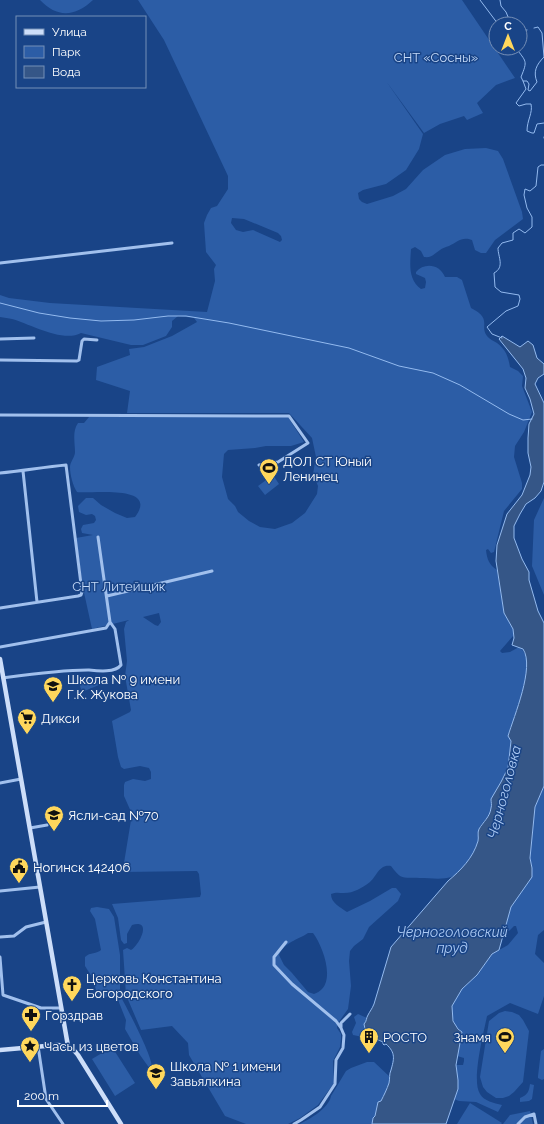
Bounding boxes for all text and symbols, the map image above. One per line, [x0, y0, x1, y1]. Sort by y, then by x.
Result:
legend [16, 16, 146, 88]
north arrow [488, 16, 528, 56]
text: С [504, 20, 512, 33]
text: Улица [52, 25, 87, 39]
text: Парк [52, 45, 81, 59]
park label: СНТ «Сосны» [394, 50, 478, 65]
text: Вода [52, 65, 81, 79]
place label: ДОЛ СТ Юный Ленинец [283, 454, 372, 484]
sports icon: ДОЛ СТ Юный Ленинец [258, 457, 280, 485]
park label: СНТ Литейщик [72, 579, 166, 594]
place label: Школа № 9 имени Г.К. Жукова [67, 672, 180, 702]
school or university icon: Школа № 9 имени Г.К. Жукова [42, 675, 64, 703]
supermarket icon: Дикси [16, 707, 38, 735]
place label: Дикси [41, 711, 80, 726]
water label: Черноголовка [484, 743, 524, 841]
school or university icon: Ясли-сад №70 [43, 804, 65, 832]
place label: Ясли-сад №70 [68, 808, 159, 823]
public building icon: Ногинск 142406 [8, 856, 30, 884]
place label: Ногинск 142406 [33, 860, 130, 875]
water label: Черноголовский пруд [396, 924, 508, 956]
place label: Церковь Константина Богородского [86, 971, 222, 1001]
church icon: Церковь Константина Богородского [61, 974, 83, 1002]
pharmacy icon: Горздрав [20, 1004, 42, 1032]
place label: Горздрав [45, 1008, 103, 1023]
building icon: РОСТО [358, 1026, 380, 1054]
sports icon: Знамя [494, 1026, 516, 1054]
place label: РОСТО [383, 1030, 427, 1045]
place label: Знамя [453, 1030, 491, 1045]
place icon: Часы из цветов [19, 1035, 41, 1063]
place label: Часы из цветов [44, 1039, 139, 1054]
place label: Школа № 1 имени Завьялкина [170, 1059, 281, 1089]
school or university icon: Школа № 1 имени Завьялкина [145, 1062, 167, 1090]
scale bar [18, 1082, 107, 1108]
text: 200 m [24, 1089, 59, 1103]

